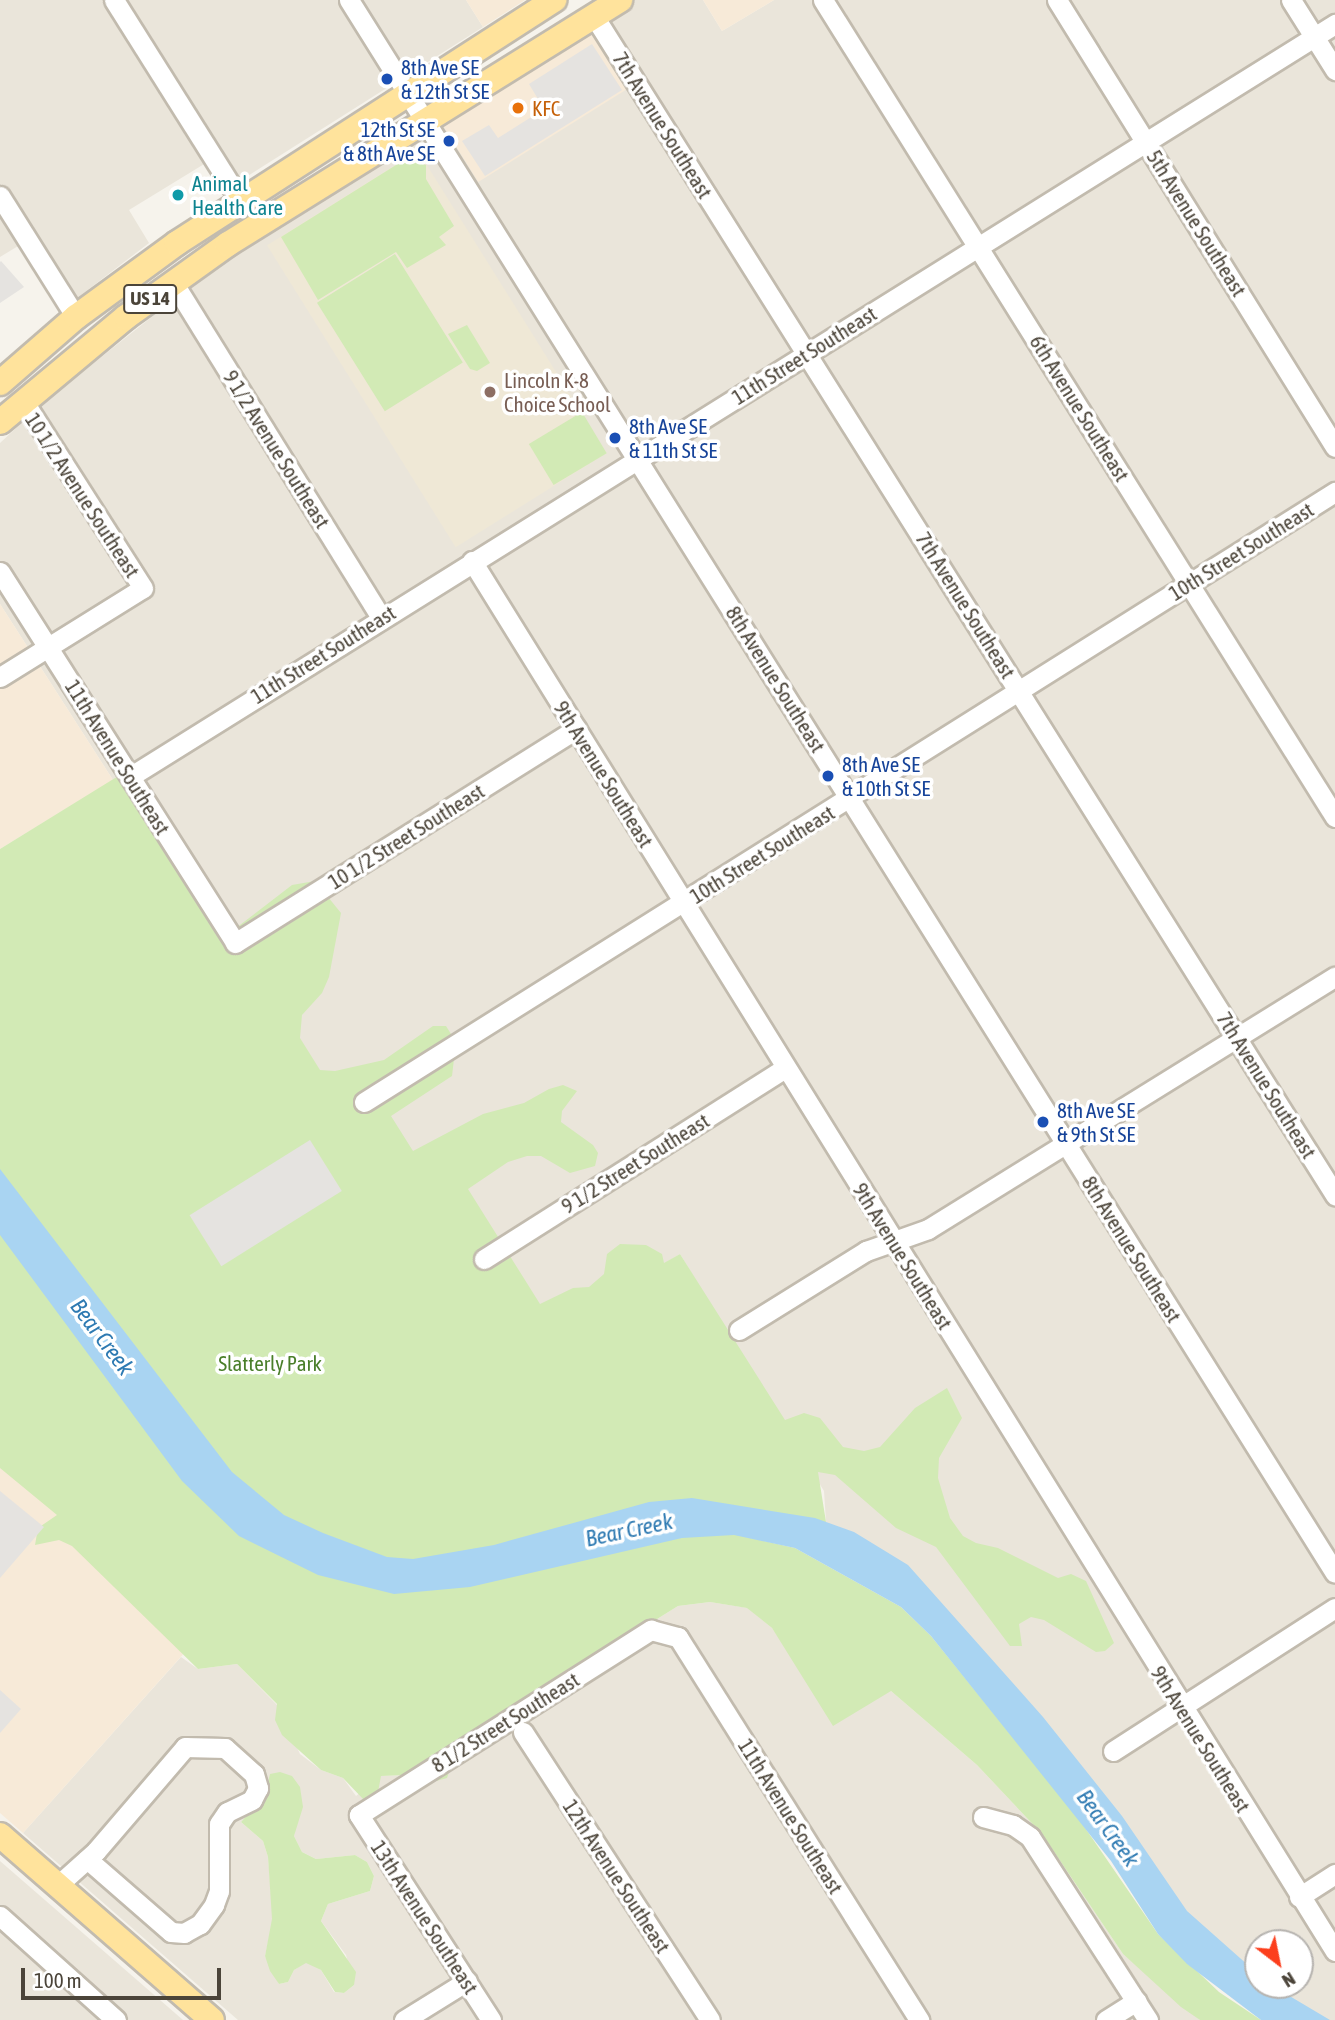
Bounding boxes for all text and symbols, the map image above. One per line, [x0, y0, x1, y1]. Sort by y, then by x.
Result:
street label: 7th Avenue Southeast [608, 47, 718, 203]
place label: 8th Ave SE & 12th St SE [401, 54, 489, 104]
marker: 8th Ave SE & 12th St SE [379, 71, 395, 87]
place label: KFC [532, 95, 560, 121]
marker: KFC [510, 100, 526, 116]
place label: 12th St SE & 8th Ave SE [343, 116, 435, 166]
marker: 12th St SE & 8th Ave SE [441, 133, 457, 149]
street label: 5th Avenue Southeast [1142, 145, 1252, 301]
place label: Animal Health Care [192, 170, 283, 220]
marker: Animal Health Care [170, 187, 186, 203]
road number: US 14 [122, 284, 178, 314]
street label: 11th Street Southeast [727, 300, 881, 410]
street label: 6th Avenue Southeast [1025, 330, 1135, 486]
street label: 9 1/2 Avenue Southeast [218, 365, 336, 533]
place label: Lincoln K-8 Choice School [504, 367, 611, 417]
marker: Lincoln K-8 Choice School [482, 384, 498, 400]
street label: 10 1/2 Avenue Southeast [20, 408, 146, 582]
place label: 8th Ave SE & 11th St SE [629, 413, 717, 463]
marker: 8th Ave SE & 11th St SE [607, 430, 623, 446]
street label: 10th Street Southeast [1164, 496, 1318, 606]
street label: 7th Avenue Southeast [911, 527, 1021, 683]
street label: 11th Street Southeast [246, 599, 400, 709]
street label: 8th Avenue Southeast [721, 601, 831, 757]
street label: 11th Avenue Southeast [60, 675, 176, 839]
street label: 9th Avenue Southeast [549, 696, 659, 852]
place label: 8th Ave SE & 10th St SE [842, 751, 930, 801]
marker: 8th Ave SE & 10th St SE [820, 768, 836, 784]
street label: 10 1/2 Street Southeast [323, 778, 489, 894]
street label: 10th Street Southeast [685, 799, 839, 909]
street label: 7th Avenue Southeast [1212, 1007, 1322, 1163]
place label: 8th Ave SE & 9th St SE [1057, 1097, 1135, 1147]
street label: 9 1/2 Street Southeast [557, 1107, 713, 1219]
marker: 8th Ave SE & 9th St SE [1035, 1114, 1051, 1130]
street label: 8th Avenue Southeast [1077, 1171, 1187, 1327]
street label: 9th Avenue Southeast [848, 1178, 958, 1334]
water label: Bear Creek [64, 1293, 140, 1381]
park label: Slatterly Park [218, 1350, 322, 1376]
water label: Bear Creek [583, 1507, 675, 1553]
street label: 9th Avenue Southeast [1146, 1661, 1256, 1817]
street label: 8 1/2 Street Southeast [427, 1666, 583, 1778]
street label: 11th Avenue Southeast [733, 1734, 849, 1898]
water label: Bear Creek [1071, 1784, 1145, 1872]
street label: 12th Avenue Southeast [558, 1795, 676, 1957]
street label: 13th Avenue Southeast [366, 1836, 484, 1998]
north arrow [1244, 1929, 1314, 1999]
scale bar [24, 1954, 224, 1998]
text: 100 m [34, 1968, 82, 1992]
text: N [1278, 1968, 1300, 1992]

